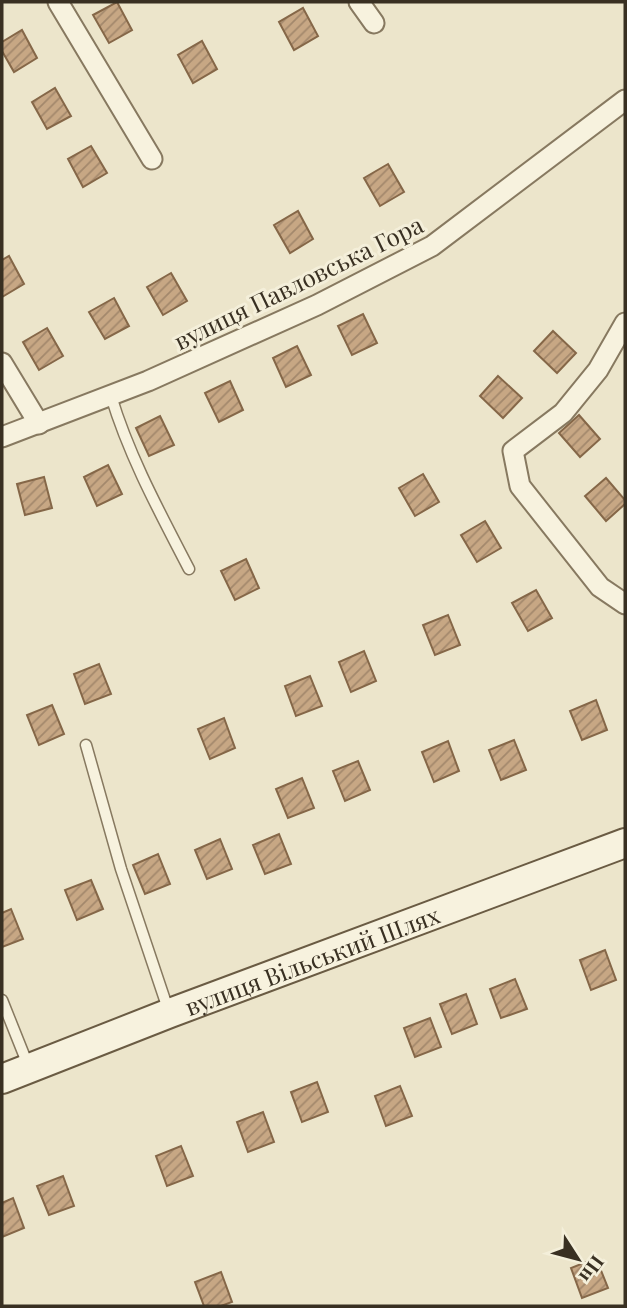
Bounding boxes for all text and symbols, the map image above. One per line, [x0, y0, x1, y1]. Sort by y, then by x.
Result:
street label: вулиця Павловська Гора [168, 208, 428, 356]
street label: вулиця Вільський Шлях [180, 898, 444, 1022]
north arrow [543, 1224, 613, 1294]
text: Пн [574, 1251, 611, 1288]

